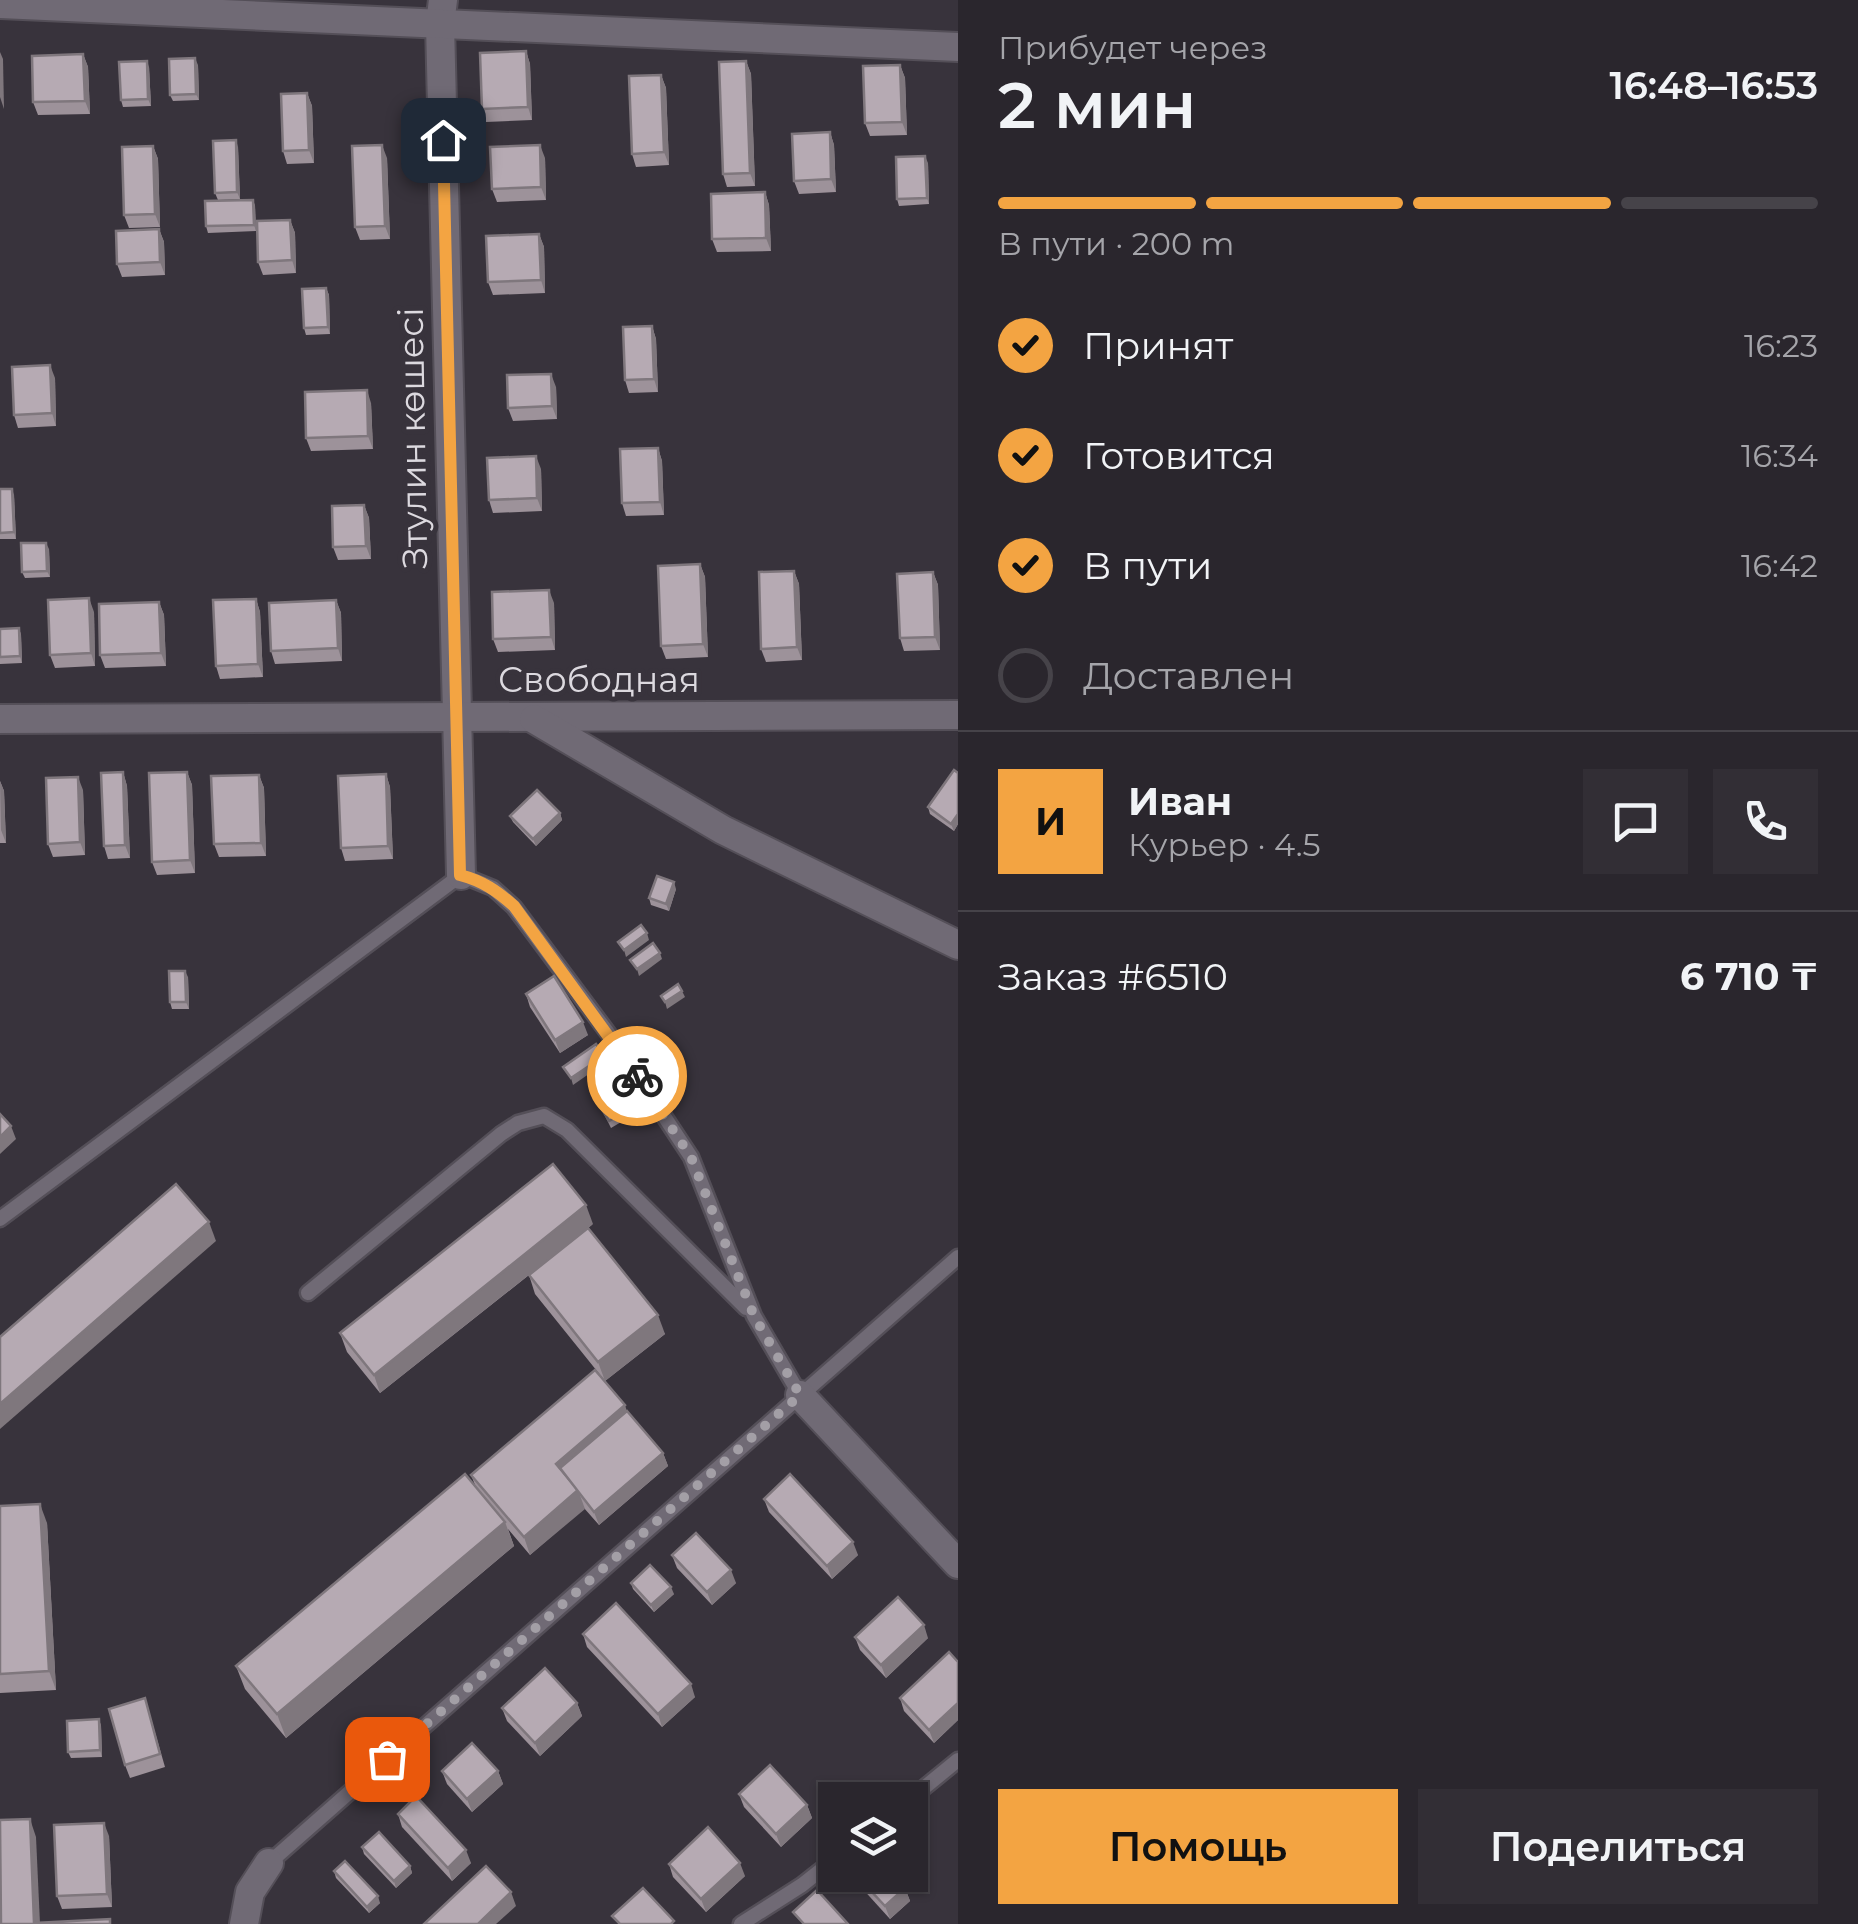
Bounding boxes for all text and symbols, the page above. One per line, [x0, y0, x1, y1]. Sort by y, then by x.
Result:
text: Прибудет через [998, 28, 1267, 67]
text: 16:48–16:53 [1610, 62, 1818, 109]
text: 2 мин [998, 65, 1196, 144]
pin [401, 98, 486, 183]
icon: home [416, 113, 471, 168]
text: В пути · 200 m [998, 224, 1235, 263]
street label: Зтулин көшесі [389, 307, 436, 569]
icon: check [998, 318, 1053, 373]
text: Принят [1083, 322, 1233, 369]
text: 16:23 [1744, 326, 1818, 365]
icon: check [998, 428, 1053, 483]
text: Готовится [1083, 432, 1275, 479]
text: 16:34 [1741, 436, 1818, 475]
icon: check [998, 538, 1053, 593]
text: В пути [1083, 542, 1212, 589]
text: 16:42 [1741, 546, 1818, 585]
text: Доставлен [1083, 652, 1294, 699]
street label: Свободная [498, 658, 700, 701]
button: chat [1583, 769, 1688, 874]
button: phone [1713, 769, 1818, 874]
text: Иван [1128, 778, 1232, 825]
text: И [1035, 798, 1066, 845]
text: Курьер · 4.5 [1128, 825, 1321, 864]
text: Заказ #6510 [998, 953, 1228, 1000]
text: 6 710 ₸ [1680, 953, 1818, 1000]
courier [587, 1026, 687, 1126]
icon: bike [610, 1049, 665, 1104]
pin [345, 1717, 430, 1802]
icon: bag [360, 1732, 415, 1787]
map controls [818, 1782, 928, 1892]
button: layers [818, 1782, 928, 1892]
button: Помощь [998, 1789, 1398, 1904]
button: Поделиться [1418, 1789, 1818, 1904]

